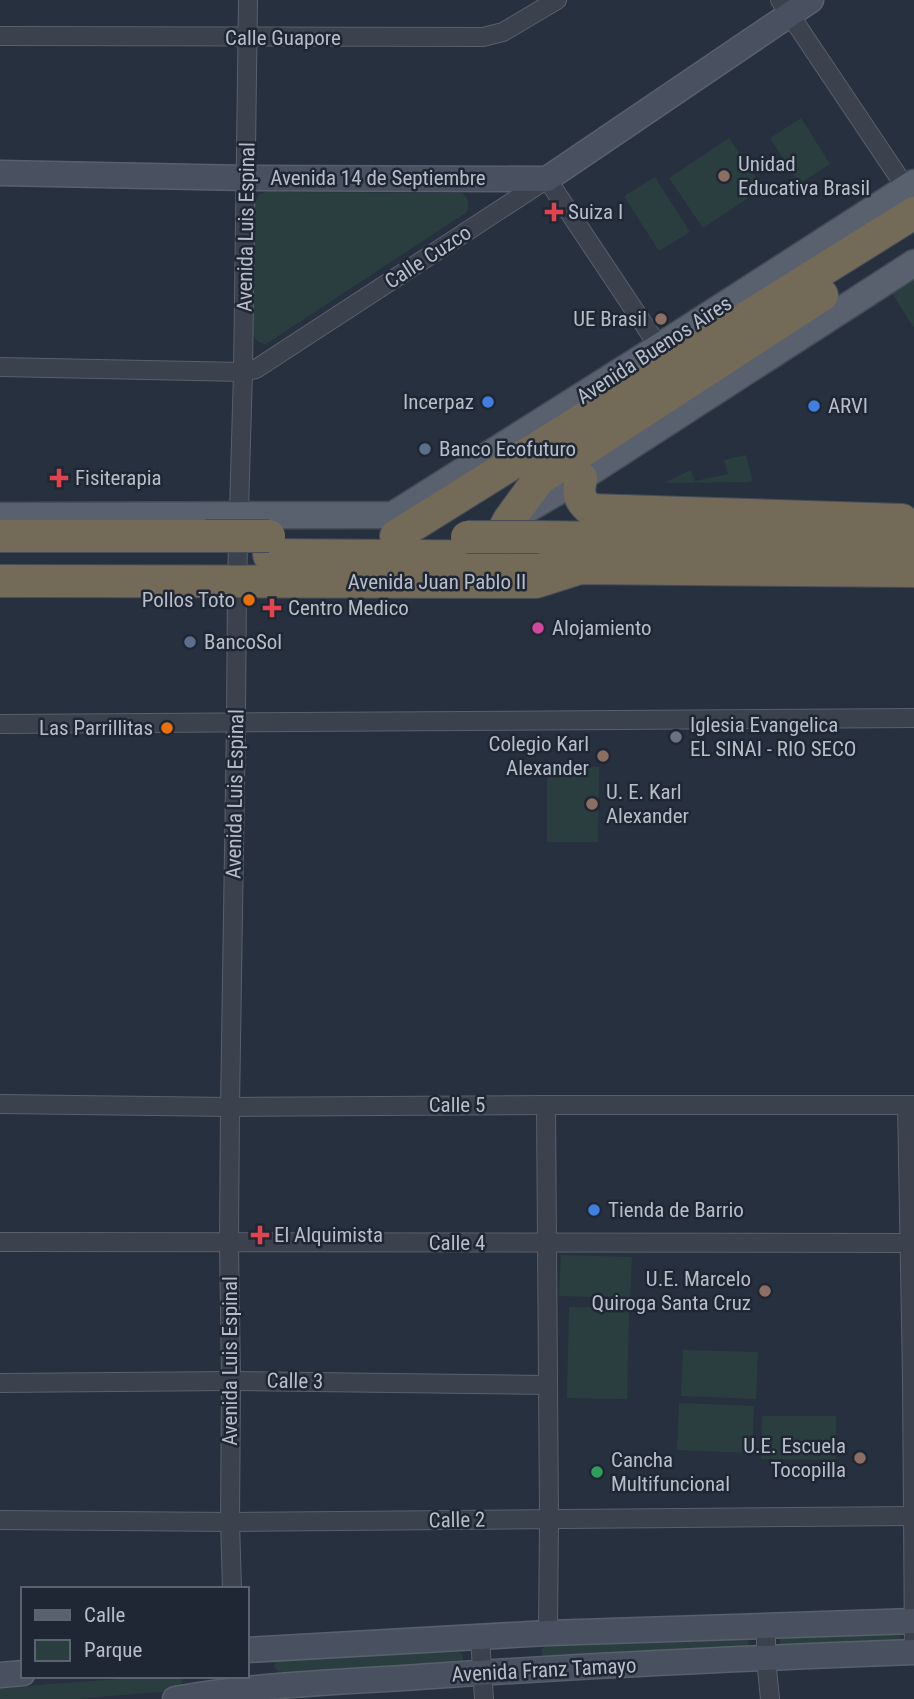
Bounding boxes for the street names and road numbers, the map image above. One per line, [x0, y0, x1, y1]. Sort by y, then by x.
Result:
street label: Calle Guapore [225, 26, 341, 50]
street label: Avenida Luis Espinal [233, 142, 259, 312]
street label: Avenida 14 de Septiembre [270, 166, 486, 190]
street label: Calle Cuzco [381, 220, 475, 294]
street label: Avenida Buenos Aires [572, 291, 736, 409]
street label: Avenida Juan Pablo II [348, 570, 526, 594]
street label: Avenida Luis Espinal [222, 709, 248, 879]
street label: Calle 5 [429, 1093, 485, 1117]
street label: Calle 4 [429, 1231, 485, 1255]
street label: Avenida Luis Espinal [218, 1276, 242, 1446]
street label: Calle 3 [266, 1369, 324, 1393]
street label: Calle 2 [428, 1508, 486, 1532]
street label: Avenida Franz Tamayo [451, 1653, 637, 1687]

